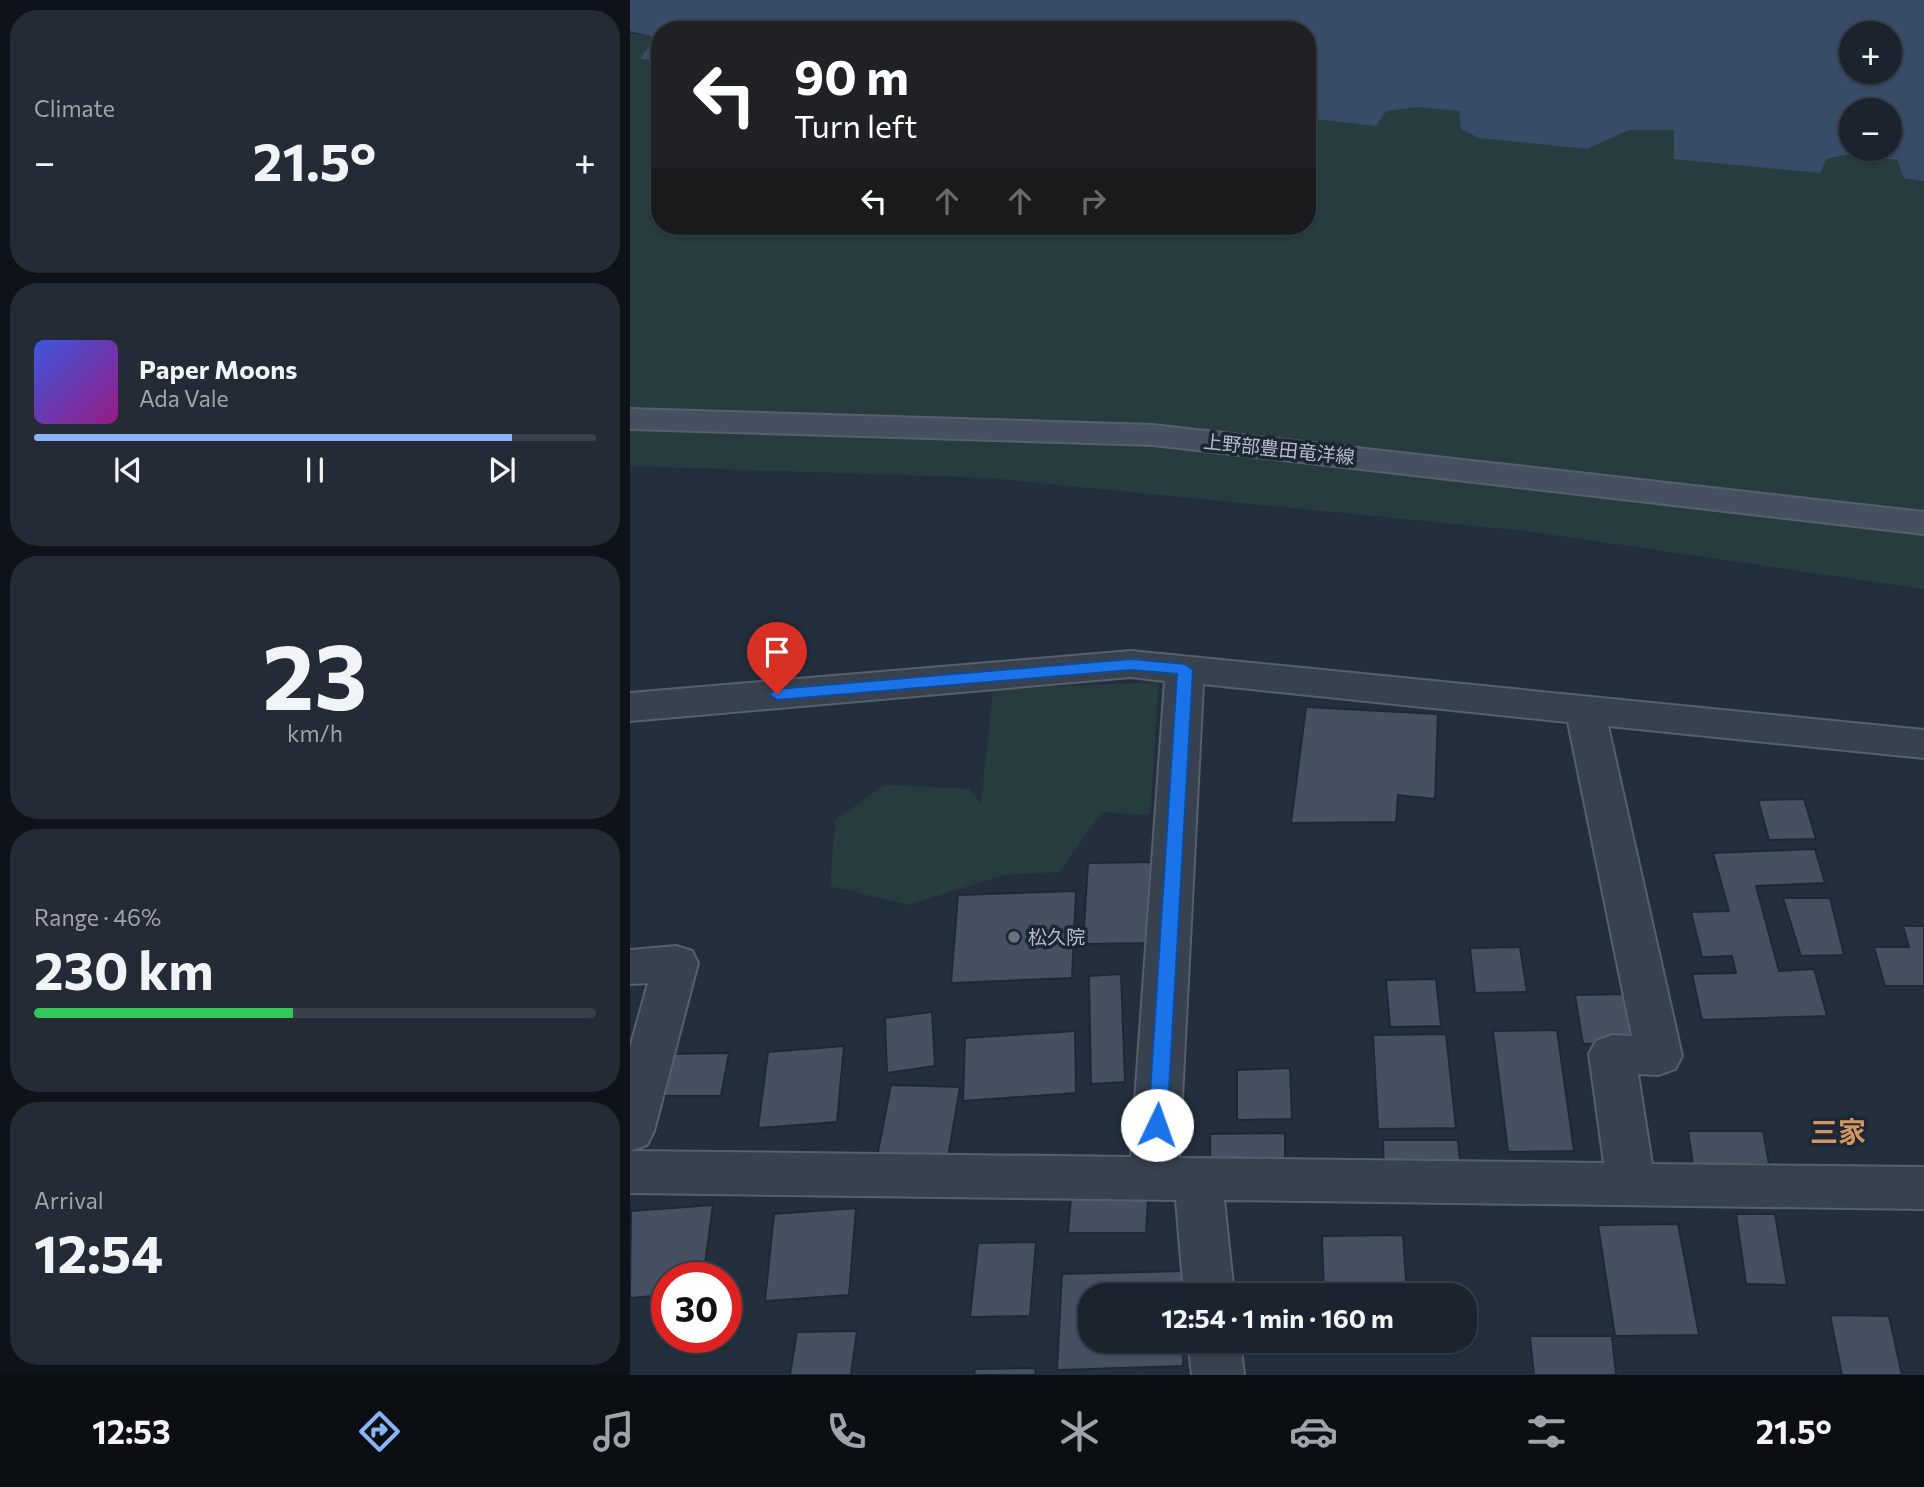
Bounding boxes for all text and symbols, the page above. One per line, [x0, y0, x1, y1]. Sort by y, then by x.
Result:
map controls [1839, 21, 1902, 161]
button: + [1839, 21, 1902, 84]
text: 90 m [794, 45, 909, 105]
icon: left [679, 49, 770, 140]
text: Climate [34, 94, 115, 122]
button: − [1839, 98, 1902, 161]
text: Turn left [794, 105, 918, 145]
text: 21.5° [253, 128, 376, 192]
text: − [34, 137, 56, 184]
text: + [574, 137, 596, 184]
icon: left [855, 182, 893, 220]
icon: ahead [928, 182, 966, 220]
icon: ahead [1001, 182, 1039, 220]
icon: right [1074, 182, 1112, 220]
text: Paper Moons [139, 353, 297, 384]
text: Ada Vale [139, 384, 229, 412]
street label: 上野部豊田竜洋線 [1202, 429, 1356, 468]
icon: previous [109, 451, 147, 489]
icon: pause [296, 451, 334, 489]
icon: next [483, 451, 521, 489]
text: 23 [263, 617, 367, 729]
pin [747, 622, 807, 694]
icon: arrive [758, 633, 796, 671]
text: km/h [287, 719, 343, 747]
text: Range · 46% [34, 903, 161, 931]
place label: 松久院 [1028, 925, 1085, 948]
marker: 松久院 [1006, 929, 1022, 945]
text: 230 km [34, 937, 214, 1001]
position arrow [1120, 1088, 1194, 1162]
district label: 三家 [1810, 1114, 1866, 1148]
text: Arrival [34, 1186, 104, 1214]
text: 12:54 [34, 1220, 163, 1284]
speed limit sign: 30 [651, 1262, 742, 1353]
text: 12:54 · 1 min · 160 m [1161, 1302, 1394, 1333]
icon: directions [355, 1407, 404, 1456]
icon: music [589, 1407, 638, 1456]
icon: phone [822, 1407, 871, 1456]
icon: climate [1055, 1407, 1104, 1456]
icon: car [1289, 1407, 1338, 1456]
icon: filters [1522, 1407, 1571, 1456]
text: 12:53 [92, 1411, 171, 1451]
text: 21.5° [1756, 1411, 1832, 1451]

